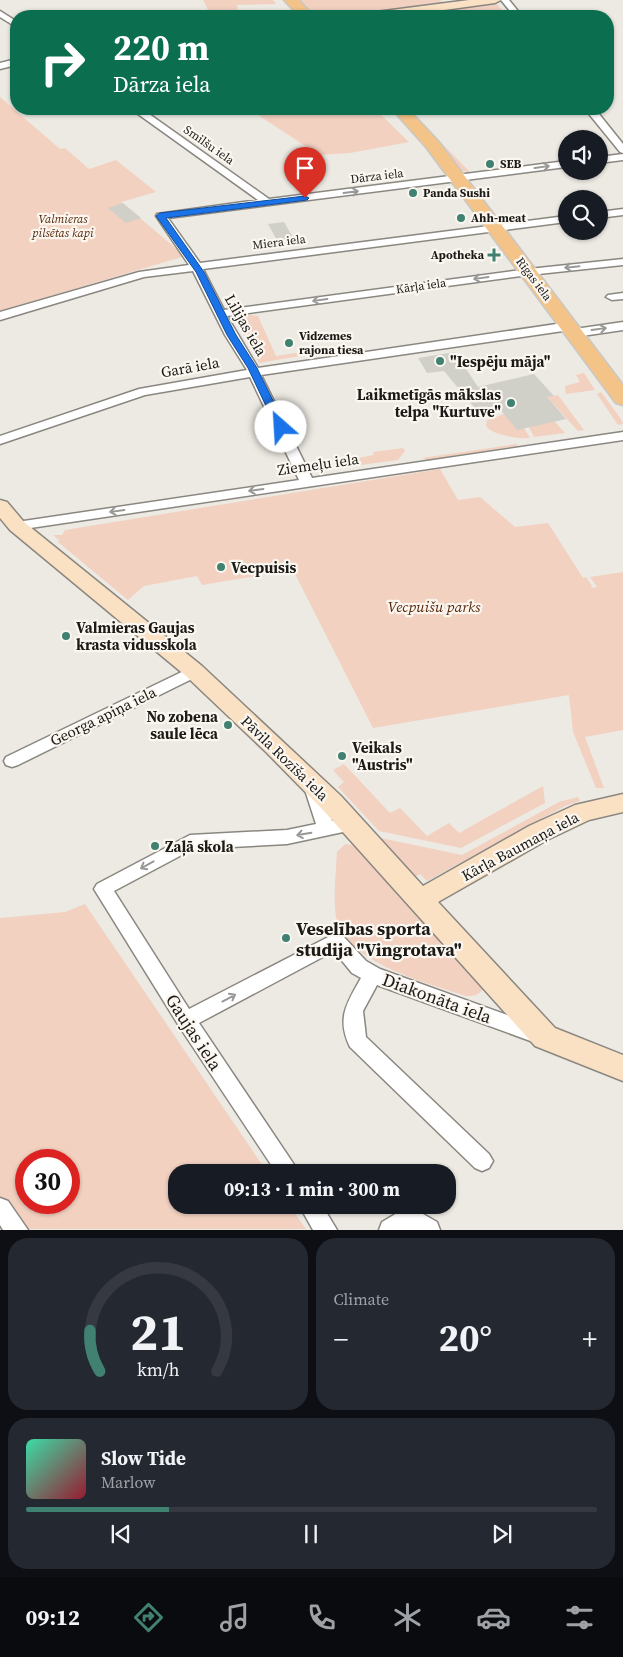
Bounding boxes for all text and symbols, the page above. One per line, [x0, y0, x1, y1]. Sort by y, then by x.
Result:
text: 220 m [113, 24, 209, 72]
icon: right [30, 30, 95, 95]
text: Dārza iela [113, 69, 210, 99]
street label: Smilšu iela [181, 122, 238, 169]
map controls [558, 130, 608, 240]
button: sound [558, 130, 608, 180]
pin [284, 147, 326, 198]
icon: arrive [291, 154, 319, 182]
place label: SEB [500, 156, 522, 172]
marker: SEB [484, 158, 496, 170]
one-way arrow [533, 162, 549, 172]
street label: Dārza iela [350, 165, 405, 187]
place label: Panda Sushi [423, 185, 490, 201]
one-way arrow [343, 187, 359, 197]
marker: Panda Sushi [407, 187, 419, 199]
button: search [558, 190, 608, 240]
place label: Ahh-meat [471, 210, 526, 226]
park label: Valmieras pilsētas kapi [31, 211, 94, 241]
marker: Ahh-meat [455, 212, 467, 224]
street label: Miera iela [251, 231, 307, 253]
place label: Apotheka [431, 247, 485, 263]
marker: Apotheka [488, 249, 500, 261]
street label: Rīgas iela [512, 254, 556, 305]
one-way arrow [564, 263, 580, 272]
one-way arrow [473, 273, 489, 283]
street label: Kārļa iela [395, 274, 448, 297]
street label: Lilijas iela [220, 290, 272, 360]
one-way arrow [312, 295, 328, 305]
one-way arrow [591, 324, 607, 334]
place label: Vidzemes rajona tiesa [299, 328, 364, 358]
marker: Vidzemes rajona tiesa [283, 337, 295, 349]
street label: Garā iela [159, 351, 221, 382]
place label: "Iespēju māja" [450, 351, 551, 372]
marker: "Iespēju māja" [434, 355, 446, 367]
place label: Laikmetīgās mākslas telpa "Kurtuve" [357, 384, 501, 422]
marker: Laikmetīgās mākslas telpa "Kurtuve" [505, 397, 517, 409]
position arrow [254, 400, 306, 452]
street label: Ziemeļu iela [276, 448, 360, 480]
one-way arrow [248, 485, 264, 495]
one-way arrow [109, 506, 125, 516]
place label: Vecpuisis [231, 557, 296, 578]
marker: Vecpuisis [215, 561, 227, 573]
park label: Vecpuišu parks [388, 596, 481, 617]
place label: Valmieras Gaujas krasta vidusskola [76, 617, 198, 655]
marker: Valmieras Gaujas krasta vidusskola [60, 630, 72, 642]
street label: Georga apiņa iela [46, 681, 160, 751]
place label: No zobena saule lēca [146, 706, 219, 744]
street label: Pāvila Rozīša iela [237, 711, 334, 806]
marker: No zobena saule lēca [222, 719, 234, 731]
place label: Veikals "Austris" [352, 737, 413, 775]
marker: Veikals "Austris" [336, 750, 348, 762]
street label: Kārļa Baumaņa iela [458, 806, 583, 886]
one-way arrow [296, 829, 312, 839]
place label: Zaļā skola [165, 836, 235, 857]
marker: Zaļā skola [149, 840, 161, 852]
one-way arrow [141, 861, 155, 871]
place label: Veselības sporta studija "Vingrotava" [296, 916, 462, 962]
marker: Veselības sporta studija "Vingrotava" [280, 932, 292, 944]
street label: Diakonāta iela [379, 967, 496, 1030]
street label: Gaujas iela [160, 989, 229, 1076]
one-way arrow [221, 993, 236, 1002]
speed limit sign: 30 [15, 1149, 80, 1214]
text: 09:13 · 1 min · 300 m [224, 1176, 400, 1202]
text: Climate [334, 1288, 389, 1310]
text: 21 [130, 1296, 186, 1367]
text: 20° [438, 1312, 492, 1364]
text: − [334, 1320, 348, 1358]
text: + [582, 1320, 597, 1358]
text: km/h [136, 1357, 179, 1382]
text: Slow Tide [101, 1445, 186, 1471]
text: Marlow [101, 1471, 156, 1493]
icon: previous [107, 1520, 135, 1548]
icon: pause [297, 1520, 325, 1548]
icon: next [488, 1520, 516, 1548]
icon: directions [131, 1600, 166, 1635]
icon: music [217, 1600, 252, 1635]
icon: phone [304, 1600, 339, 1635]
icon: climate [390, 1600, 425, 1635]
icon: car [476, 1600, 511, 1635]
icon: filters [562, 1600, 597, 1635]
text: 09:12 [26, 1602, 80, 1632]

